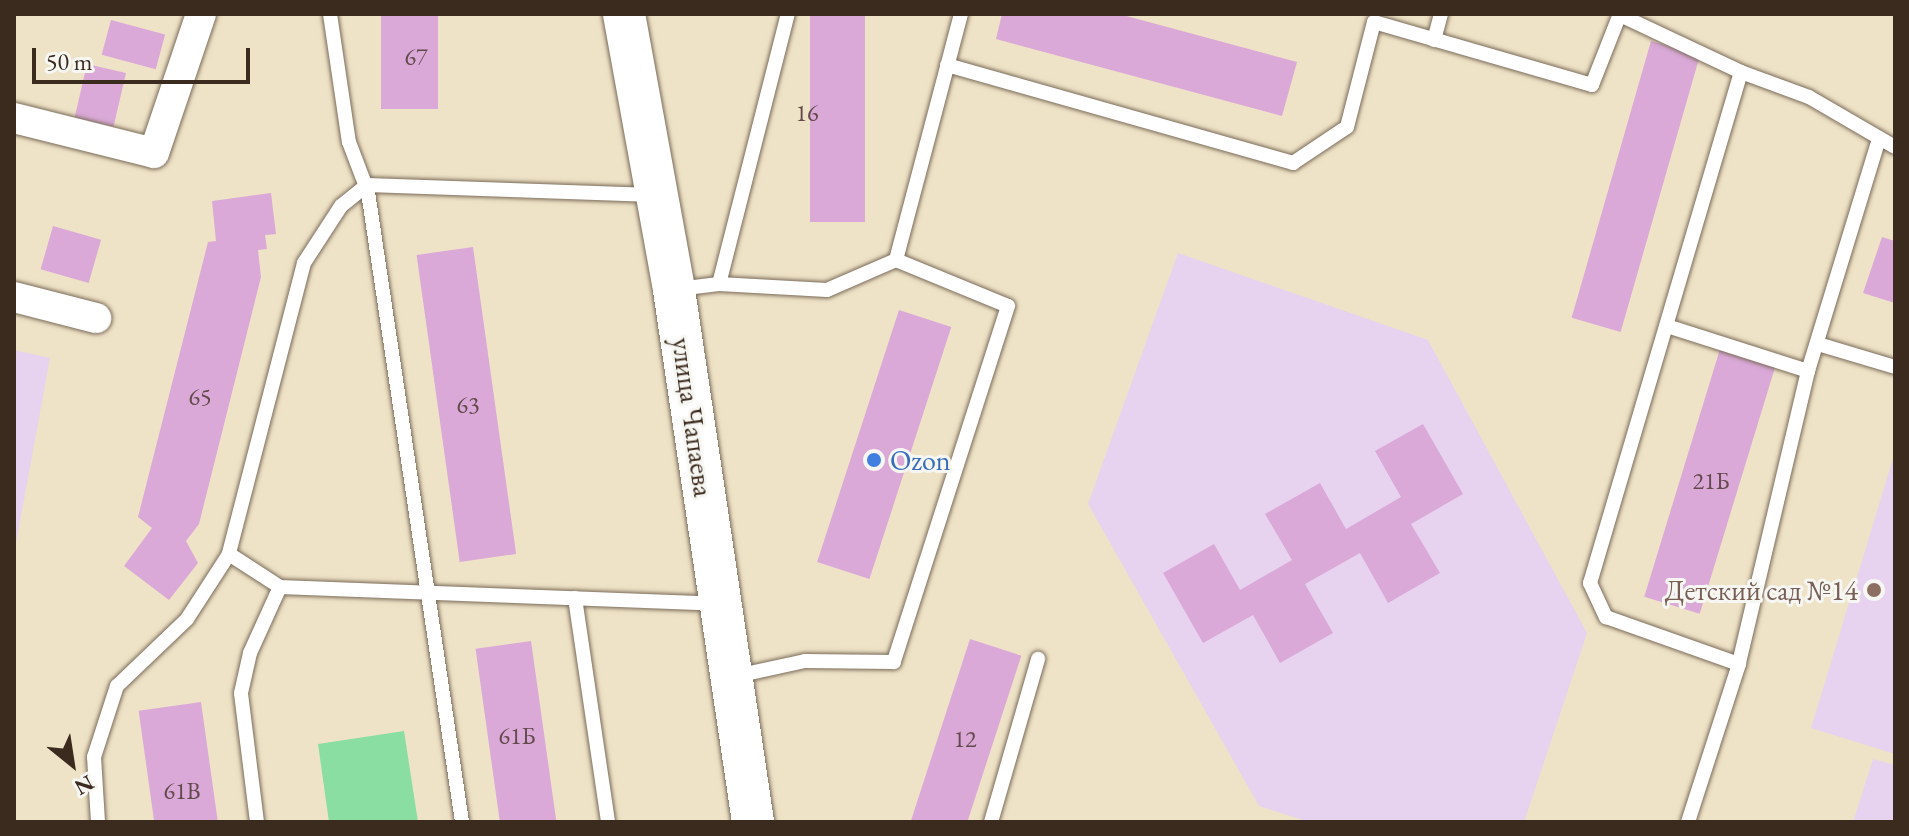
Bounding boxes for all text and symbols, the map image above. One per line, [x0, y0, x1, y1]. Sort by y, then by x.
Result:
scale bar [36, 32, 254, 82]
house number: 67 [404, 43, 428, 71]
text: 50 m [46, 46, 93, 77]
house number: 16 [795, 99, 819, 127]
street label: улица Чапаева [665, 335, 721, 499]
house number: 65 [188, 383, 212, 411]
house number: 63 [456, 391, 480, 419]
place label: Ozon [890, 443, 951, 477]
marker: Ozon [865, 451, 883, 469]
house number: 21Б [1692, 467, 1730, 495]
place label: Детский сад №14 [1665, 573, 1858, 607]
marker: Детский сад №14 [1865, 581, 1883, 599]
house number: 61Б [498, 722, 536, 750]
north arrow [32, 724, 112, 804]
house number: 12 [953, 725, 977, 753]
text: N [69, 768, 99, 802]
house number: 61В [163, 777, 201, 805]

